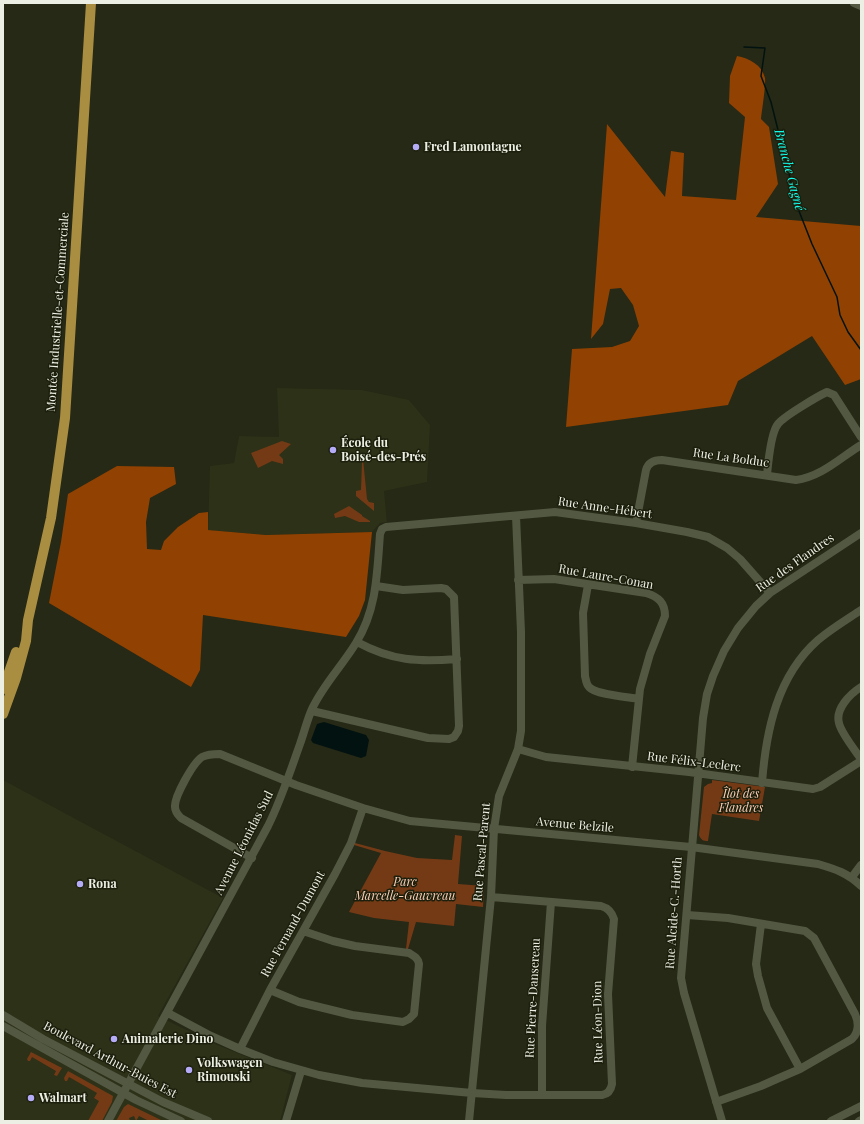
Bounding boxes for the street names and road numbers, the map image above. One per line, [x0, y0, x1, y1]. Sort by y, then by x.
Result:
street label: Montée Industrielle-et-Commerciale [44, 212, 72, 412]
street label: Rue La Bolduc [692, 446, 770, 470]
street label: Rue Anne-Hébert [557, 494, 653, 522]
street label: Rue des Flandres [753, 531, 837, 595]
street label: Rue Laure-Conan [557, 562, 655, 592]
street label: Rue Félix-Leclerc [646, 749, 742, 775]
street label: Avenue Léonidas Sud [212, 789, 276, 897]
street label: Rue Pascal-Parent [471, 802, 493, 902]
street label: Avenue Belzile [535, 814, 615, 836]
street label: Rue Alcide-C.-Horth [663, 856, 685, 970]
street label: Rue Fernand-Dumont [258, 868, 328, 980]
street label: Rue Pierre-Dansereau [523, 938, 543, 1058]
street label: Rue Léon-Dion [590, 981, 606, 1063]
street label: Boulevard Arthur-Buies Est [41, 1019, 179, 1101]

